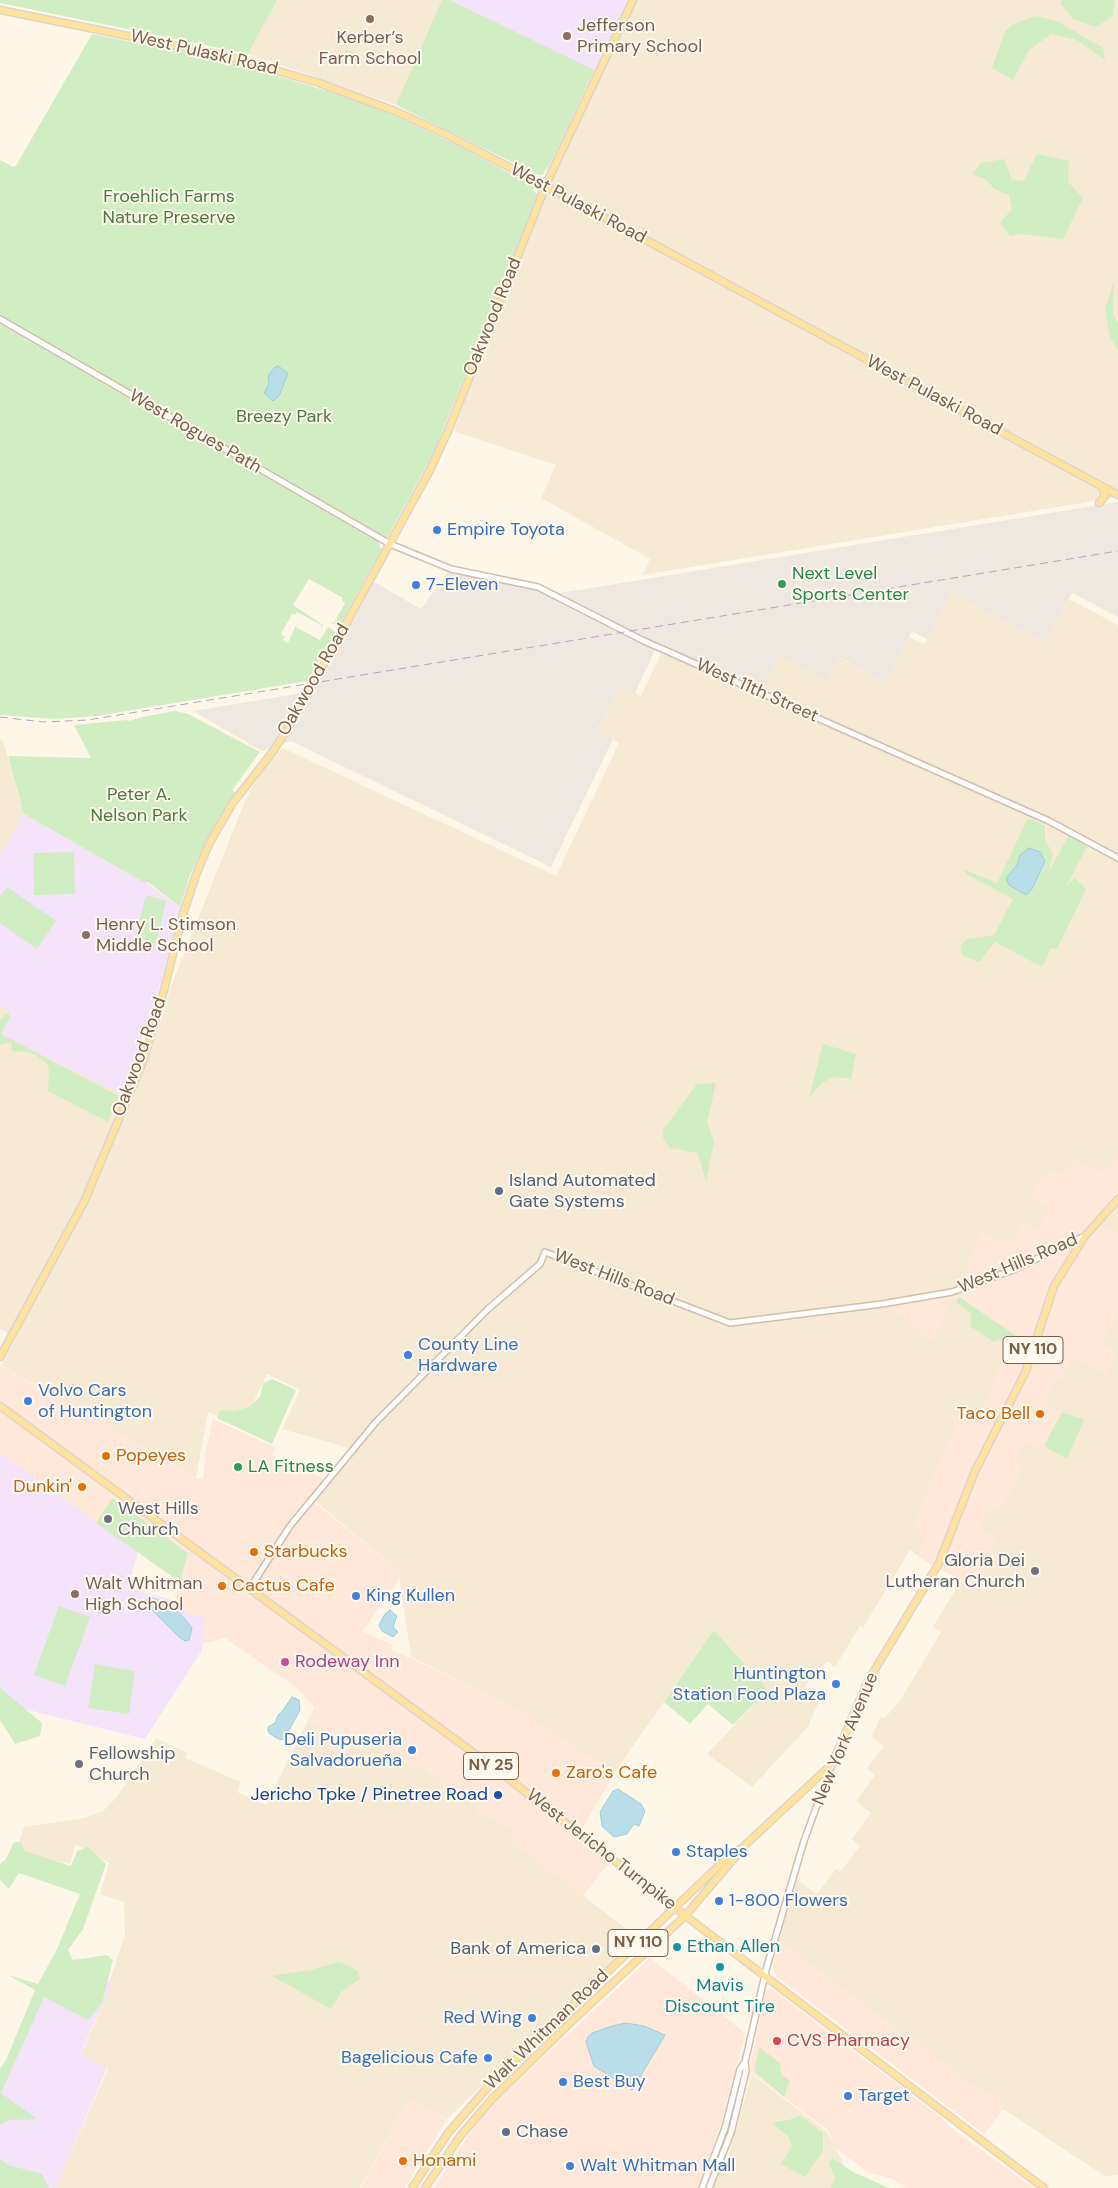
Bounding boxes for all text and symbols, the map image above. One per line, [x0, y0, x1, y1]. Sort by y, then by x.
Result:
marker: Kerber’s Farm School [364, 13, 376, 25]
place label: Jefferson Primary School [577, 15, 702, 58]
street label: West Pulaski Road [128, 26, 280, 80]
place label: Kerber’s Farm School [319, 27, 421, 70]
marker: Jefferson Primary School [561, 30, 573, 42]
street label: West Pulaski Road [506, 159, 650, 249]
park label: Froehlich Farms Nature Preserve [103, 186, 235, 228]
street label: Oakwood Road [459, 255, 527, 379]
street label: West Pulaski Road [862, 351, 1006, 441]
street label: West Rogues Path [125, 385, 265, 479]
park label: Breezy Park [236, 406, 332, 428]
place label: Empire Toyota [447, 519, 565, 541]
marker: Empire Toyota [431, 524, 443, 536]
place label: Next Level Sports Center [792, 563, 909, 606]
place label: 7-Eleven [426, 574, 498, 596]
marker: Next Level Sports Center [776, 578, 788, 590]
marker: 7-Eleven [410, 579, 422, 591]
street label: Oakwood Road [273, 620, 355, 740]
street label: West 11th Street [692, 654, 822, 728]
park label: Peter A. Nelson Park [90, 784, 188, 826]
place label: Henry L. Stimson Middle School [96, 914, 236, 956]
marker: Henry L. Stimson Middle School [80, 929, 92, 941]
street label: Oakwood Road [108, 994, 172, 1120]
place label: Island Automated Gate Systems [509, 1170, 656, 1212]
marker: Island Automated Gate Systems [493, 1185, 505, 1197]
street label: West Hills Road [955, 1229, 1081, 1299]
street label: West Hills Road [551, 1245, 677, 1311]
place label: County Line Hardware [418, 1334, 518, 1376]
road number: NY 110 [1003, 1336, 1063, 1364]
marker: County Line Hardware [402, 1349, 414, 1361]
place label: Volvo Cars of Huntington [38, 1380, 152, 1422]
marker: Volvo Cars of Huntington [22, 1395, 34, 1407]
place label: Taco Bell [957, 1403, 1030, 1425]
marker: Taco Bell [1034, 1408, 1046, 1420]
place label: Popeyes [116, 1445, 186, 1467]
marker: Popeyes [100, 1450, 112, 1462]
place label: LA Fitness [248, 1456, 334, 1478]
marker: LA Fitness [232, 1461, 244, 1473]
place label: Dunkin' [13, 1476, 72, 1498]
marker: Dunkin' [76, 1481, 88, 1493]
place label: West Hills Church [118, 1498, 199, 1540]
marker: West Hills Church [102, 1513, 114, 1525]
place label: Starbucks [264, 1541, 347, 1563]
marker: Starbucks [248, 1546, 260, 1558]
place label: Gloria Dei Lutheran Church [885, 1550, 1025, 1592]
marker: Gloria Dei Lutheran Church [1029, 1565, 1041, 1577]
place label: Walt Whitman High School [85, 1573, 203, 1616]
place label: Cactus Cafe [232, 1575, 335, 1597]
marker: Cactus Cafe [216, 1580, 228, 1592]
place label: King Kullen [366, 1585, 455, 1607]
marker: Walt Whitman High School [69, 1588, 81, 1600]
marker: King Kullen [350, 1590, 362, 1602]
place label: Rodeway Inn [295, 1651, 400, 1673]
marker: Rodeway Inn [279, 1656, 291, 1668]
place label: Huntington Station Food Plaza [673, 1663, 826, 1706]
street label: New York Avenue [808, 1669, 884, 1809]
marker: Huntington Station Food Plaza [830, 1678, 842, 1690]
place label: Deli Pupuseria Salvadorueña [284, 1729, 402, 1772]
place label: Fellowship Church [89, 1743, 176, 1786]
marker: Deli Pupuseria Salvadorueña [406, 1744, 418, 1756]
road number: NY 25 [464, 1752, 518, 1780]
marker: Fellowship Church [73, 1758, 85, 1770]
place label: Zaro's Cafe [566, 1762, 657, 1784]
marker: Zaro's Cafe [550, 1767, 562, 1779]
place label: Jericho Tpke / Pinetree Road [250, 1784, 488, 1806]
street label: West Jericho Turnpike [522, 1785, 680, 1915]
marker: Jericho Tpke / Pinetree Road [492, 1789, 504, 1801]
place label: Staples [686, 1841, 748, 1863]
marker: Staples [670, 1846, 682, 1858]
place label: 1-800 Flowers [729, 1890, 848, 1912]
marker: 1-800 Flowers [713, 1895, 725, 1907]
road number: NY 110 [608, 1930, 668, 1956]
place label: Ethan Allen [687, 1936, 780, 1958]
place label: Bank of America [450, 1938, 586, 1960]
marker: Ethan Allen [671, 1941, 683, 1953]
marker: Bank of America [590, 1943, 602, 1955]
marker: Mavis Discount Tire [714, 1961, 726, 1973]
street label: Walt Whitman Road [480, 1965, 614, 2095]
place label: Mavis Discount Tire [665, 1975, 775, 2018]
place label: Red Wing [443, 2007, 522, 2029]
marker: Red Wing [526, 2012, 538, 2024]
place label: CVS Pharmacy [787, 2030, 910, 2052]
marker: CVS Pharmacy [771, 2035, 783, 2047]
place label: Bagelicious Cafe [341, 2047, 478, 2069]
marker: Bagelicious Cafe [482, 2052, 494, 2064]
place label: Best Buy [573, 2071, 646, 2093]
marker: Best Buy [557, 2076, 569, 2088]
place label: Target [858, 2085, 910, 2107]
marker: Target [842, 2090, 854, 2102]
place label: Chase [516, 2121, 568, 2143]
marker: Chase [500, 2126, 512, 2138]
place label: Honami [413, 2150, 476, 2172]
marker: Honami [397, 2155, 409, 2167]
place label: Walt Whitman Mall [580, 2155, 735, 2177]
marker: Walt Whitman Mall [564, 2160, 576, 2172]

